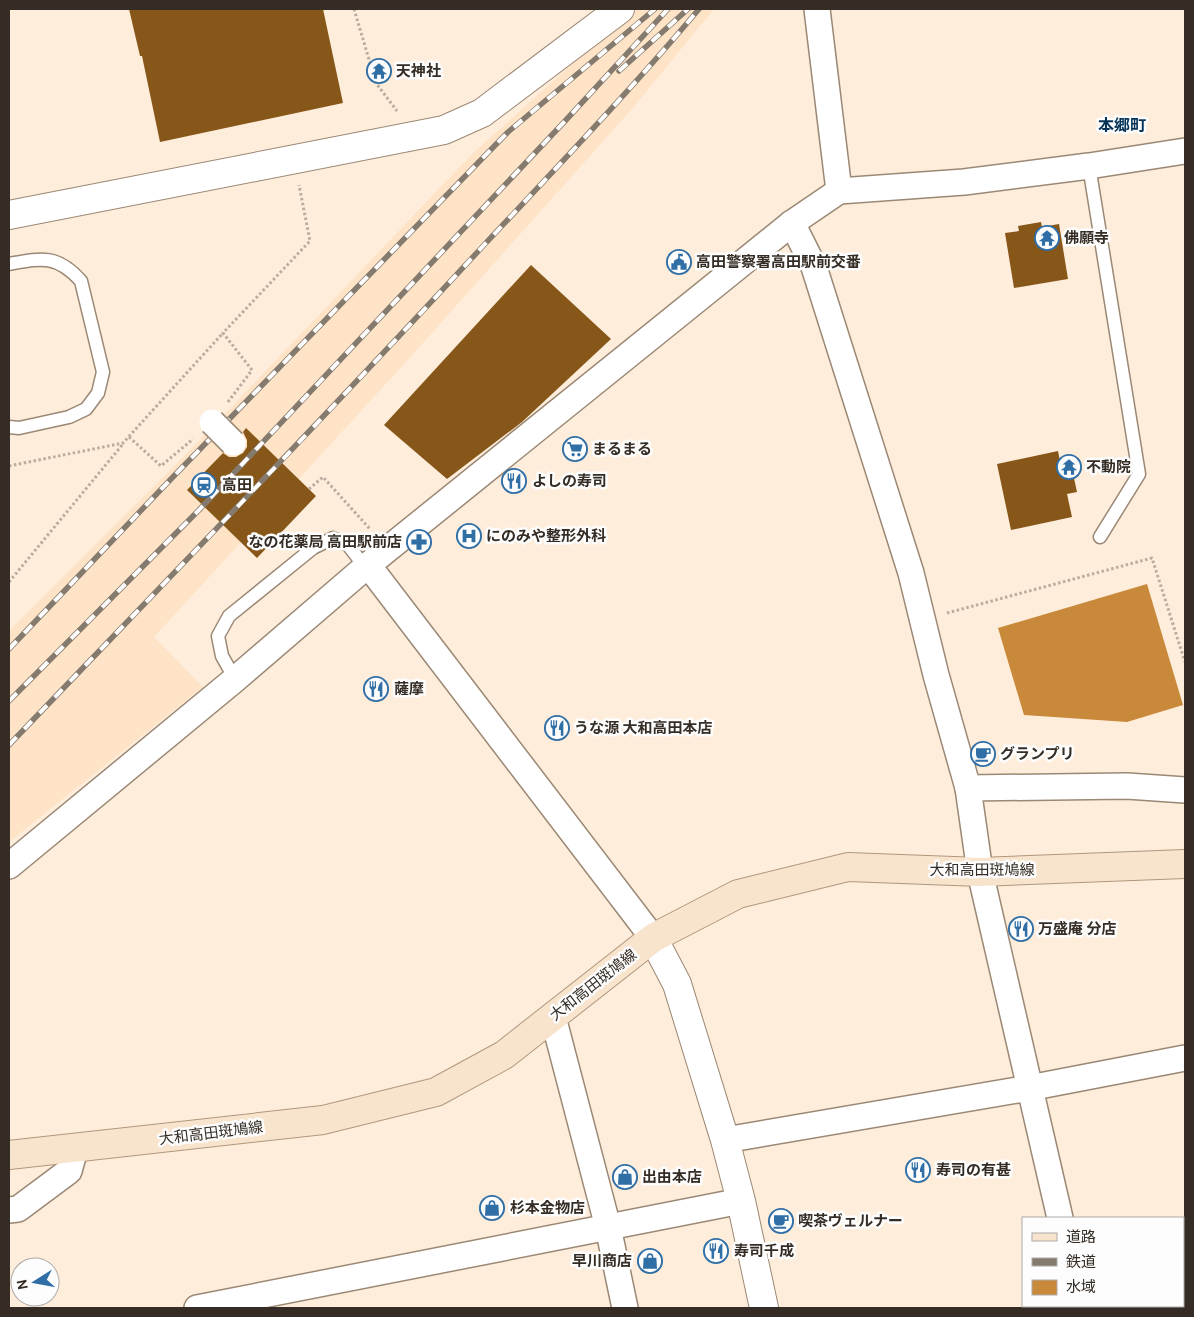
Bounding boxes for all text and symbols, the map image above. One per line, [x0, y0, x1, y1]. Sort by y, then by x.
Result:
temple icon: 天神社 [366, 58, 392, 84]
place label: 天神社 [396, 62, 441, 80]
district label: 本郷町 [1098, 116, 1146, 135]
temple icon: 佛願寺 [1034, 225, 1060, 251]
place label: 佛願寺 [1064, 229, 1109, 247]
public building icon: 高田警察署高田駅前交番 [666, 249, 692, 275]
place label: 高田警察署高田駅前交番 [696, 253, 861, 271]
supermarket icon: まるまる [562, 436, 588, 462]
place label: まるまる [592, 440, 652, 458]
temple icon: 不動院 [1056, 454, 1082, 480]
place label: 不動院 [1086, 458, 1131, 476]
restaurant icon: よしの寿司 [501, 468, 527, 494]
station icon: 高田 [191, 472, 217, 498]
place label: よしの寿司 [532, 472, 607, 490]
place label: 高田 [222, 476, 252, 494]
hospital icon: にのみや整形外科 [456, 523, 482, 549]
place label: にのみや整形外科 [486, 527, 606, 545]
pharmacy icon: なの花薬局 高田駅前店 [406, 529, 432, 555]
place label: なの花薬局 高田駅前店 [249, 533, 402, 551]
restaurant icon: 薩摩 [363, 676, 389, 702]
place label: 薩摩 [394, 680, 424, 698]
restaurant icon: うな源 大和高田本店 [544, 715, 570, 741]
place label: うな源 大和高田本店 [574, 719, 712, 737]
cafe icon: グランプリ [970, 741, 996, 767]
place label: グランプリ [1000, 745, 1075, 763]
street label: 大和高田斑鳩線 [929, 861, 1035, 879]
restaurant icon: 万盛庵 分店 [1008, 916, 1034, 942]
place label: 万盛庵 分店 [1038, 920, 1116, 938]
street label: 大和高田斑鳩線 [546, 946, 640, 1024]
street label: 大和高田斑鳩線 [158, 1118, 264, 1148]
restaurant icon: 寿司の有甚 [905, 1157, 931, 1183]
place label: 寿司の有甚 [936, 1161, 1011, 1179]
shop icon: 出由本店 [612, 1164, 638, 1190]
place label: 出由本店 [642, 1168, 702, 1186]
shop icon: 杉本金物店 [479, 1195, 505, 1221]
place label: 杉本金物店 [510, 1199, 585, 1217]
cafe icon: 喫茶ヴェルナー [768, 1208, 794, 1234]
place label: 喫茶ヴェルナー [798, 1212, 903, 1230]
legend [1022, 1217, 1184, 1307]
text: 道路 [1066, 1228, 1096, 1246]
restaurant icon: 寿司千成 [703, 1238, 729, 1264]
place label: 寿司千成 [734, 1242, 794, 1260]
shop icon: 早川商店 [637, 1248, 663, 1274]
place label: 早川商店 [572, 1252, 632, 1270]
text: 鉄道 [1066, 1253, 1096, 1271]
north arrow [10, 1257, 60, 1307]
text: N [12, 1278, 32, 1291]
text: 水域 [1066, 1278, 1096, 1296]

